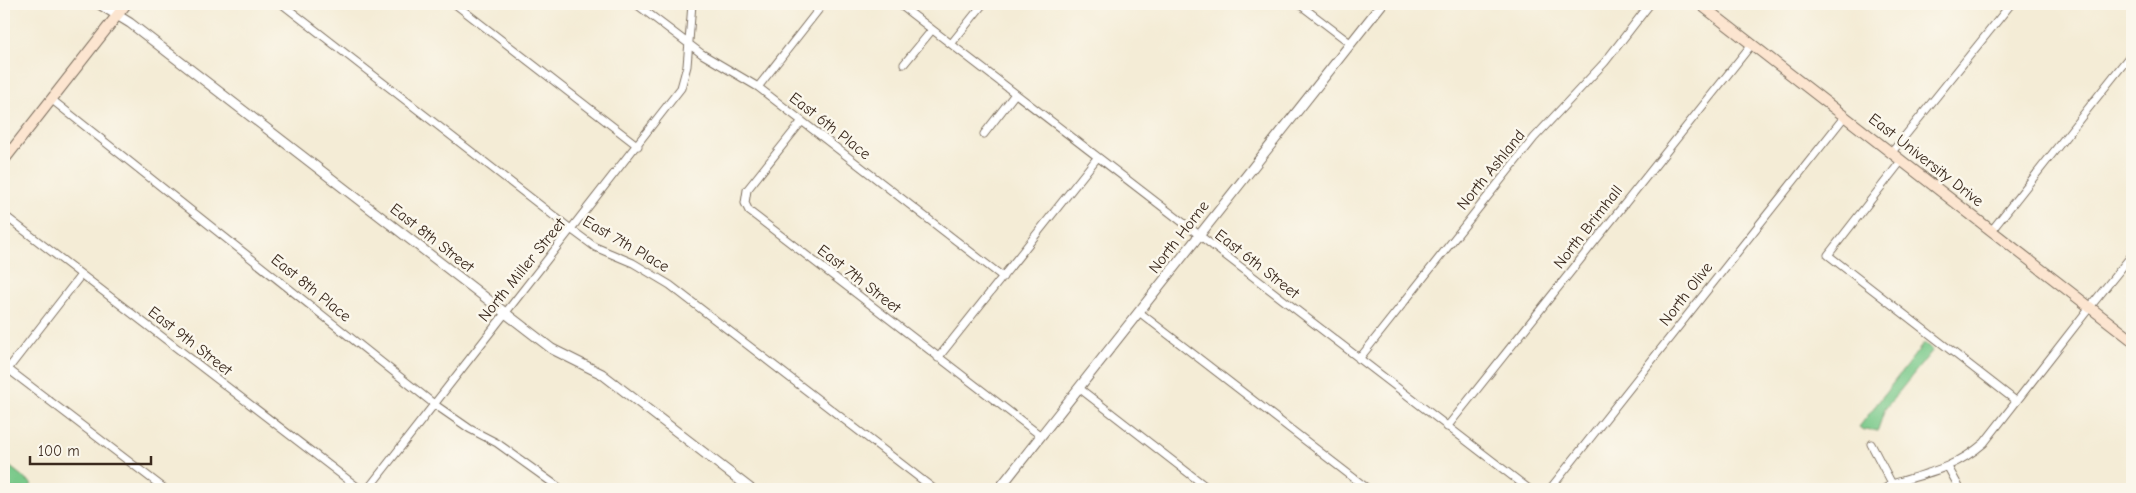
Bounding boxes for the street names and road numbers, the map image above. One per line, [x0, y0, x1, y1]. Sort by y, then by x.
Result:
street label: East 6th Place [786, 89, 874, 163]
street label: East University Drive [1865, 110, 1987, 210]
street label: North Ashland [1453, 126, 1529, 214]
street label: North Brimhall [1550, 182, 1626, 272]
street label: North Horne [1145, 197, 1213, 277]
street label: East 8th Street [387, 200, 478, 277]
street label: East 7th Place [579, 212, 673, 276]
street label: North Miller Street [475, 214, 569, 325]
street label: East 6th Street [1211, 226, 1303, 303]
street label: East 7th Street [814, 241, 905, 317]
street label: East 8th Place [267, 250, 355, 326]
street label: North Olive [1656, 259, 1716, 329]
street label: East 9th Street [144, 303, 236, 380]

